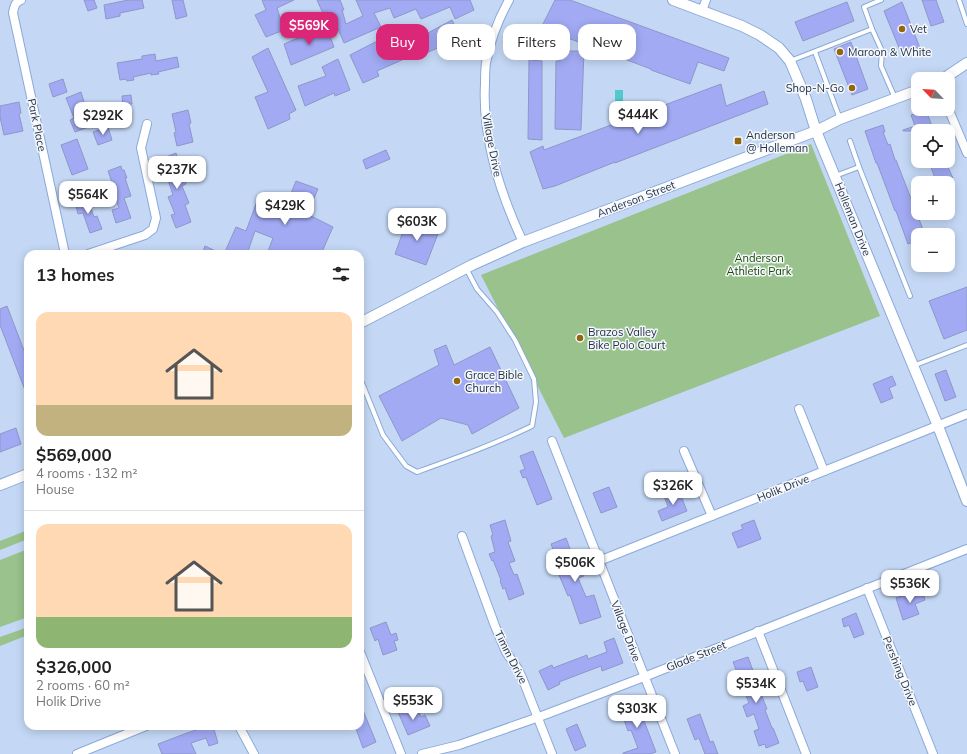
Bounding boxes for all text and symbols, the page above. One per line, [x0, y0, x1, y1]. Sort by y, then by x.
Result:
pin: $569K [281, 12, 337, 46]
text: $569K [289, 17, 329, 33]
place label: Vet [910, 22, 927, 36]
chip: Buy [376, 24, 429, 60]
chip: Rent [437, 24, 495, 60]
chip: Filters [503, 24, 570, 60]
chip: New [578, 24, 636, 60]
marker: Vet [897, 24, 907, 34]
place label: Maroon & White [848, 45, 931, 59]
marker: Maroon & White [835, 47, 845, 57]
north arrow [911, 72, 955, 116]
map controls [911, 72, 955, 272]
place label: Shop-N-Go [786, 81, 844, 95]
marker: Shop-N-Go [847, 83, 857, 93]
street label: Park Place [25, 97, 49, 153]
pin: $444K [610, 101, 666, 135]
pin: $292K [75, 102, 131, 136]
text: $444K [618, 106, 658, 122]
text: $292K [83, 107, 123, 123]
street label: Village Drive [479, 112, 505, 178]
button: locate [911, 124, 955, 168]
place label: Anderson @ Holleman [746, 128, 808, 155]
marker: Anderson @ Holleman [733, 136, 743, 146]
pin: $237K [149, 156, 205, 190]
text: $237K [157, 161, 197, 177]
button: + [911, 176, 955, 220]
street label: Anderson Street [595, 178, 677, 220]
street label: Holleman Drive [832, 180, 874, 258]
pin: $564K [60, 181, 116, 215]
text: $564K [68, 186, 108, 202]
pin: $429K [257, 192, 313, 226]
text: $429K [265, 197, 305, 213]
pin: $603K [389, 208, 445, 242]
text: $603K [397, 213, 437, 229]
button: − [911, 228, 955, 272]
park label: Anderson Athletic Park [727, 251, 792, 278]
icon: filters [330, 263, 352, 285]
text: 13 homes [36, 264, 115, 285]
place label: Brazos Valley Bike Polo Court [588, 325, 665, 352]
marker: Brazos Valley Bike Polo Court [575, 333, 585, 343]
icon: home [158, 338, 230, 410]
place label: Grace Bible Church [465, 368, 523, 395]
marker: Grace Bible Church [452, 376, 462, 386]
text: $569,000 [36, 444, 112, 465]
text: 4 rooms · 132 m² [36, 465, 137, 481]
street label: Holik Drive [755, 471, 811, 505]
pin: $326K [645, 472, 701, 506]
text: $326K [653, 477, 693, 493]
text: House [36, 481, 74, 497]
pin: $506K [547, 549, 603, 583]
icon: home [158, 550, 230, 622]
text: $506K [555, 554, 595, 570]
pin: $536K [882, 570, 938, 604]
text: $536K [890, 575, 930, 591]
street label: Village Drive [608, 599, 644, 663]
street label: Timm Drive [492, 628, 530, 686]
street label: Pershing Drive [880, 634, 920, 708]
street label: Glade Street [664, 638, 728, 674]
text: $326,000 [36, 656, 112, 677]
pin: $534K [728, 670, 784, 704]
text: $534K [736, 675, 776, 691]
text: 2 rooms · 60 m² [36, 677, 130, 693]
pin: $553K [385, 687, 441, 721]
text: $553K [393, 692, 433, 708]
text: Holik Drive [36, 693, 101, 709]
pin: $303K [609, 695, 665, 729]
text: $303K [617, 700, 657, 716]

